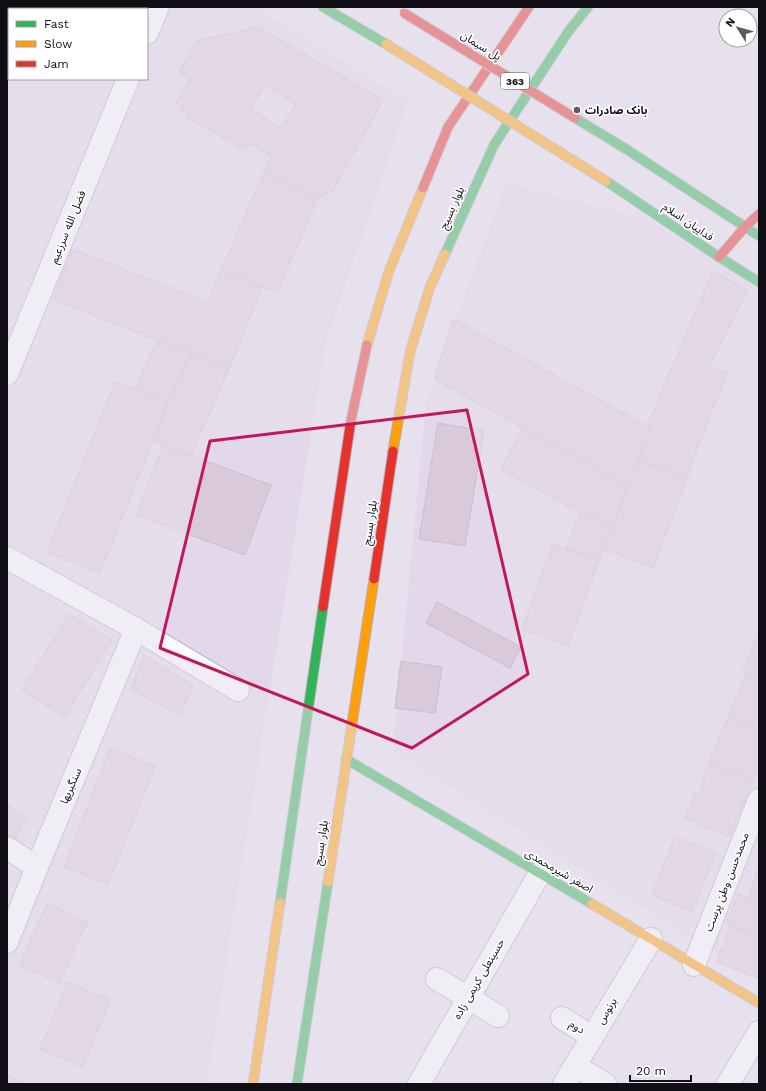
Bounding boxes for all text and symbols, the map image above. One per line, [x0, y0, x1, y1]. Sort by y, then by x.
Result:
legend [8, 8, 148, 80]
north arrow [718, 8, 758, 48]
text: N [723, 15, 738, 29]
text: Fast [44, 17, 69, 31]
street label: پل سیمان [458, 29, 503, 64]
text: Slow [44, 37, 72, 51]
text: Jam [44, 57, 69, 71]
road number: 363 [501, 73, 529, 89]
place label: بانک صادرات [585, 104, 647, 117]
marker: بانک صادرات [572, 105, 582, 115]
street label: بلوار بسیج [437, 185, 468, 232]
street label: فضل الله سرزعیم [47, 189, 90, 266]
street label: فداییان اسلام [660, 200, 716, 245]
street label: بلوار بسیج [360, 500, 381, 547]
street label: سنگبریها [58, 766, 85, 806]
street label: بلوار بسیج [311, 820, 332, 867]
street label: محمدحسن وطن پرست [702, 831, 753, 934]
street label: اصغر شیرمحمدی [523, 846, 595, 896]
street label: حسینعلی کریمی زاده [451, 936, 508, 1022]
street label: برنوس [594, 995, 620, 1027]
street label: دوم [566, 1017, 587, 1037]
scale bar [630, 1057, 691, 1083]
text: 20 m [636, 1064, 666, 1078]

